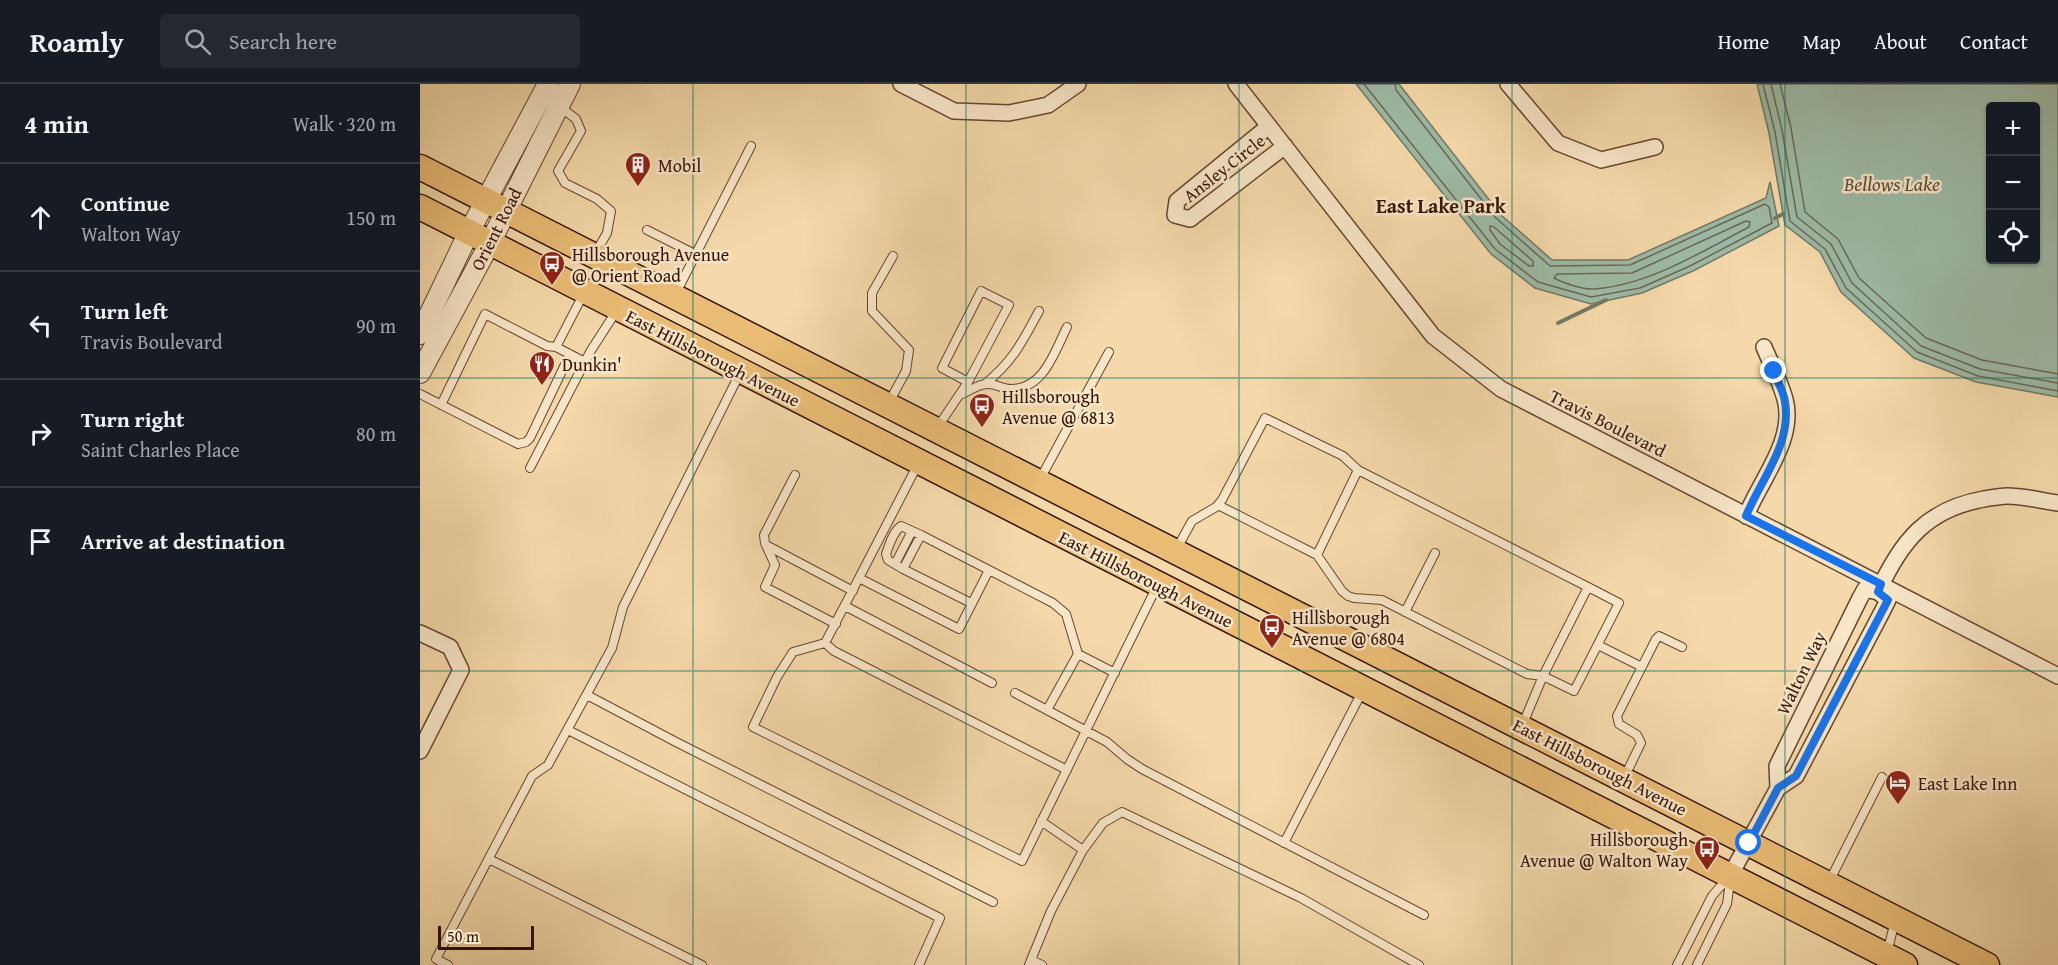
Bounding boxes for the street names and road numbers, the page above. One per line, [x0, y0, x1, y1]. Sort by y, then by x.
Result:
street label: Ansley Circle [1177, 127, 1271, 209]
street label: Orient Road [464, 182, 529, 275]
street label: East Hillsborough Avenue [621, 302, 805, 414]
street label: Travis Boulevard [1545, 382, 1671, 464]
street label: East Hillsborough Avenue [1054, 523, 1238, 635]
street label: Walton Way [1769, 627, 1833, 719]
street label: East Hillsborough Avenue [1508, 711, 1692, 823]

